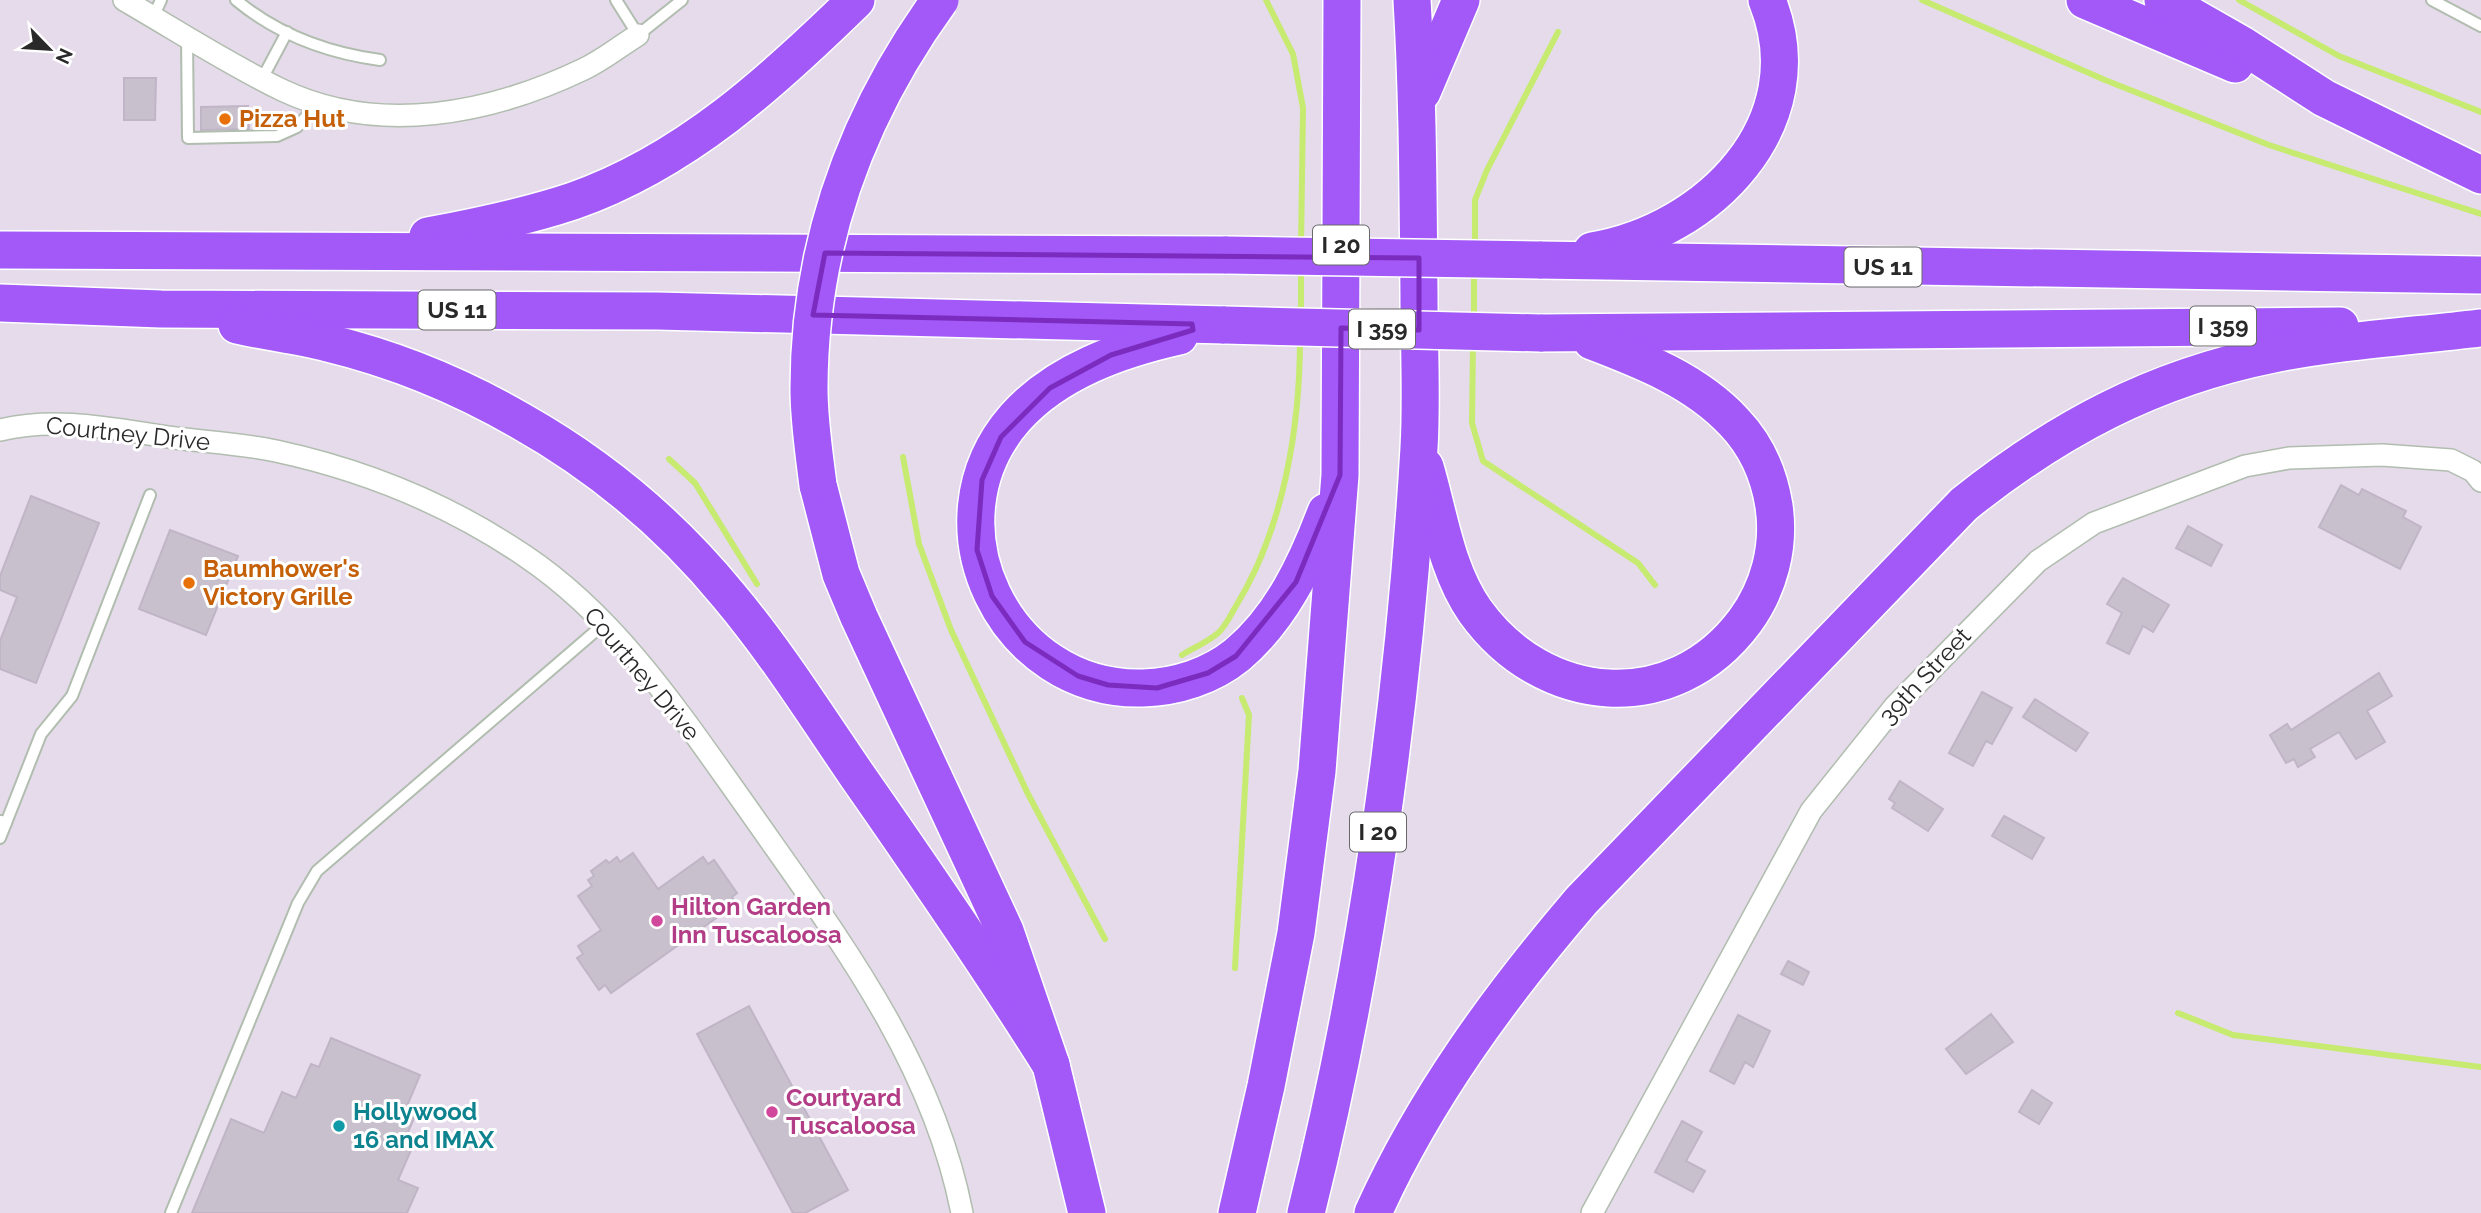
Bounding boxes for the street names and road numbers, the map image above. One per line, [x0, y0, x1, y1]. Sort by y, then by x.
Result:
road number: I 20 [1313, 226, 1369, 264]
road number: US 11 [1844, 248, 1922, 286]
road number: US 11 [419, 290, 496, 330]
road number: I 359 [2190, 306, 2256, 346]
road number: I 359 [1349, 310, 1415, 348]
street label: Courtney Drive [45, 410, 212, 457]
street label: Courtney Drive [578, 601, 707, 746]
street label: 39th Street [1873, 621, 1977, 730]
road number: I 20 [1350, 812, 1406, 852]

